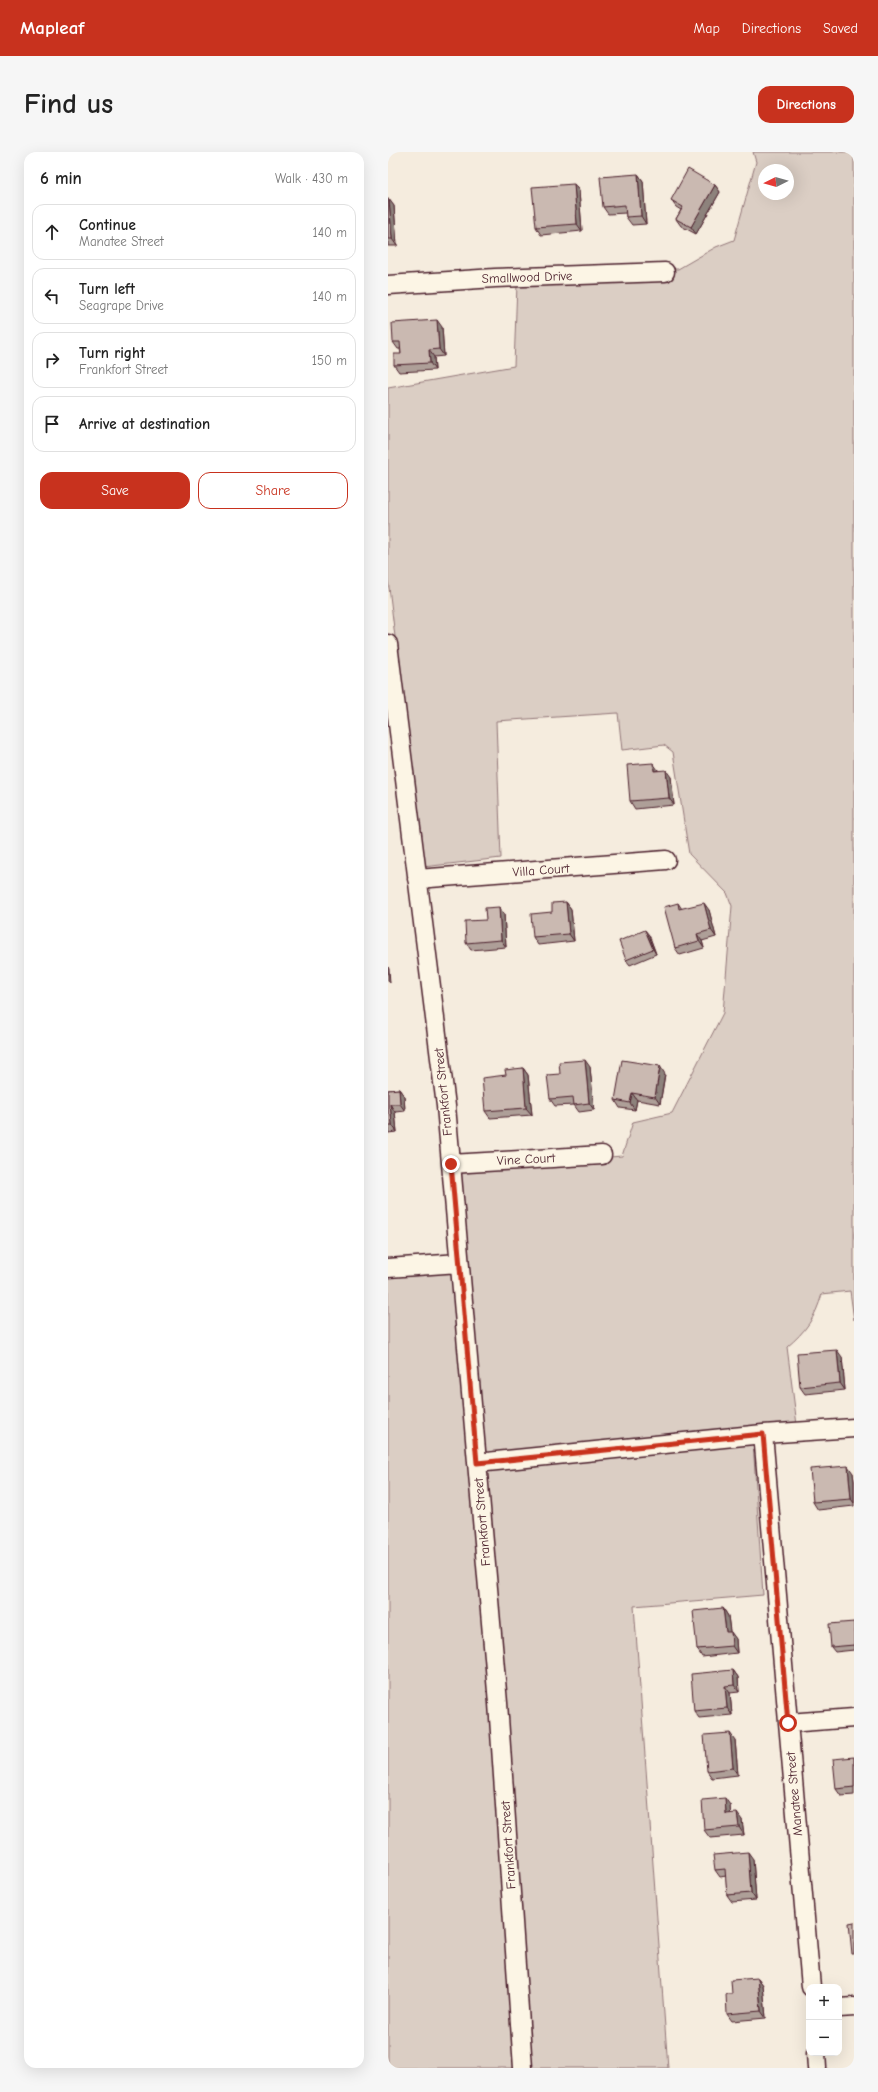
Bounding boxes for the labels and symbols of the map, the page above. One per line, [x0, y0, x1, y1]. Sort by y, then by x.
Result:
north arrow [758, 164, 794, 200]
street label: Smallwood Drive [481, 268, 573, 286]
street label: Villa Court [512, 860, 571, 879]
street label: Frankfort Street [431, 1046, 455, 1137]
street label: Vine Court [496, 1150, 557, 1168]
route end [442, 1155, 460, 1173]
street label: Frankfort Street [471, 1476, 493, 1567]
route start [779, 1714, 797, 1732]
street label: Manatee Street [783, 1750, 805, 1837]
street label: Frankfort Street [497, 1799, 519, 1890]

